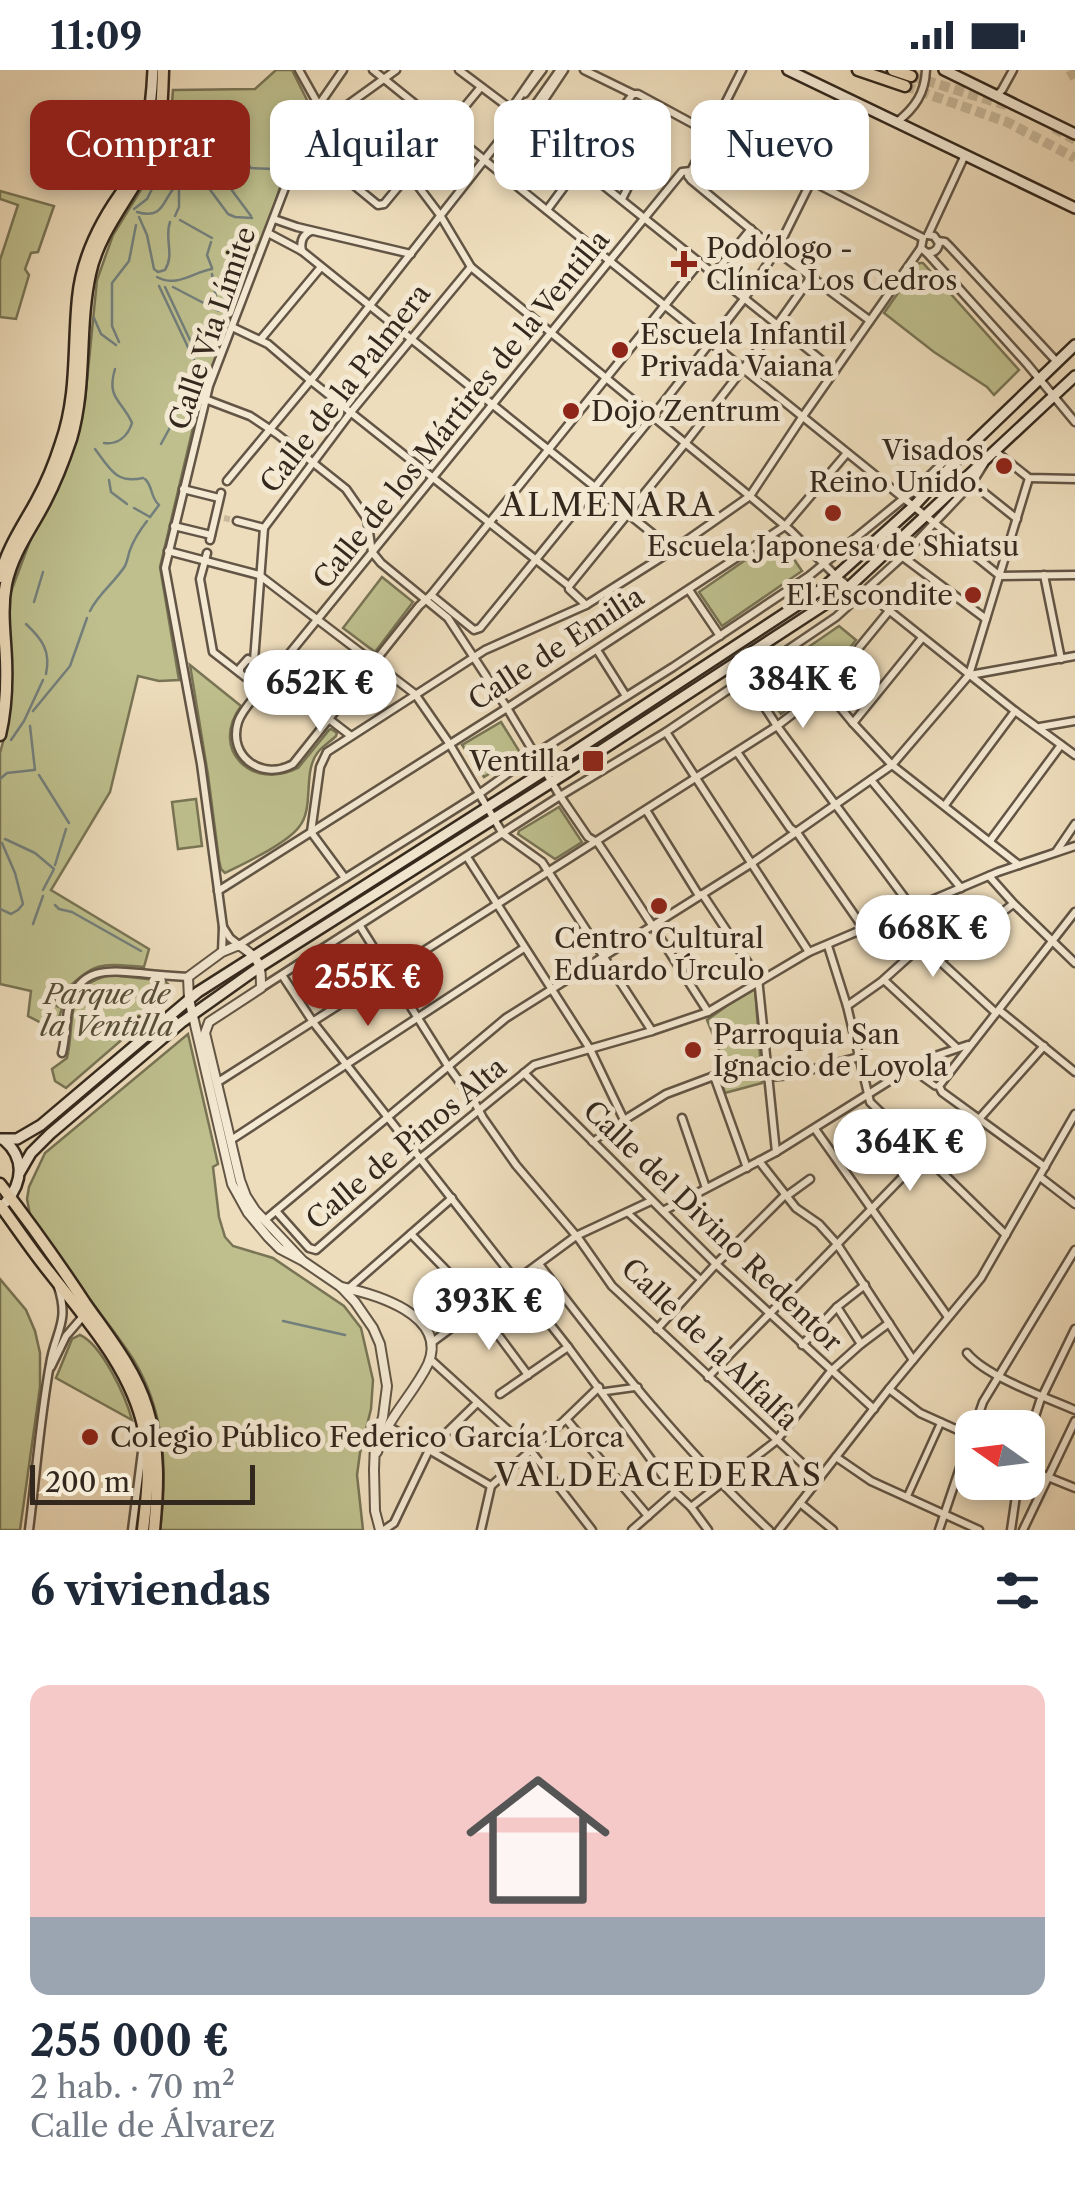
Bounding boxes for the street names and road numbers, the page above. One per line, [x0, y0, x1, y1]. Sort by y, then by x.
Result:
street label: Calle Vía Límite [161, 222, 263, 434]
street label: Calle de los Mártires de la Ventilla [306, 223, 616, 595]
street label: Calle de la Palmera [253, 277, 437, 499]
street label: Calle de Emilia [462, 579, 650, 717]
street label: Calle de Pinos Alta [299, 1049, 513, 1236]
street label: Calle del Divino Redentor [577, 1093, 850, 1359]
street label: Calle de la Alfalfa [615, 1251, 806, 1437]

